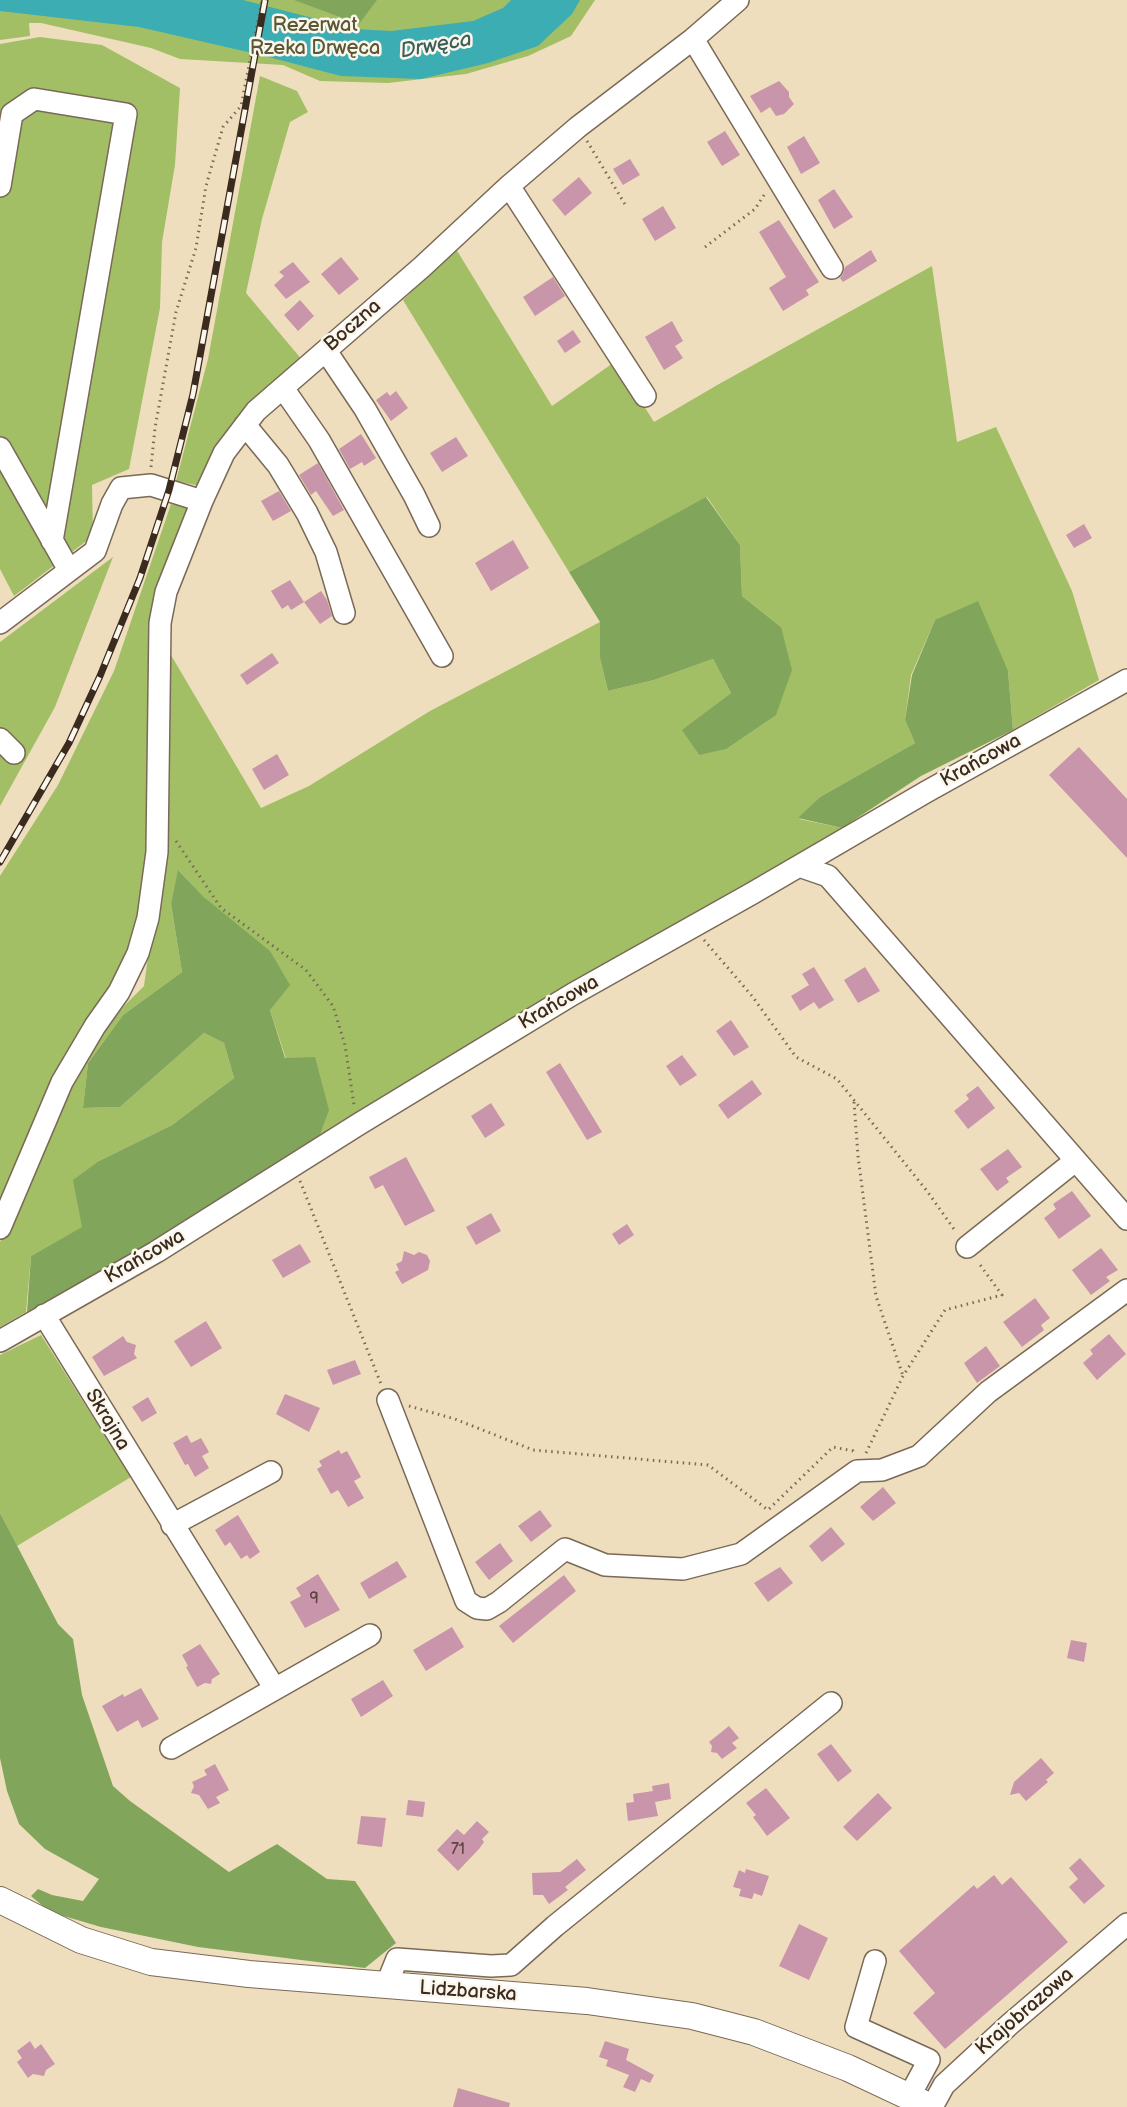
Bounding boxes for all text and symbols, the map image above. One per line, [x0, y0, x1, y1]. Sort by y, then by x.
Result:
park label: Rezerwat Rzeka Drwęca [250, 14, 380, 61]
water label: Drwęca [398, 27, 474, 65]
street label: Boczna [320, 295, 386, 357]
street label: Krańcowa [937, 729, 1025, 793]
street label: Krańcowa [515, 971, 603, 1035]
street label: Krańcowa [101, 1225, 189, 1289]
street label: Skrajna [79, 1385, 135, 1455]
house number: 9 [309, 1589, 319, 1609]
house number: 71 [451, 1840, 465, 1860]
street label: Krajobrazowa [971, 1963, 1079, 2061]
street label: Lidzbarska [418, 1977, 518, 2007]

